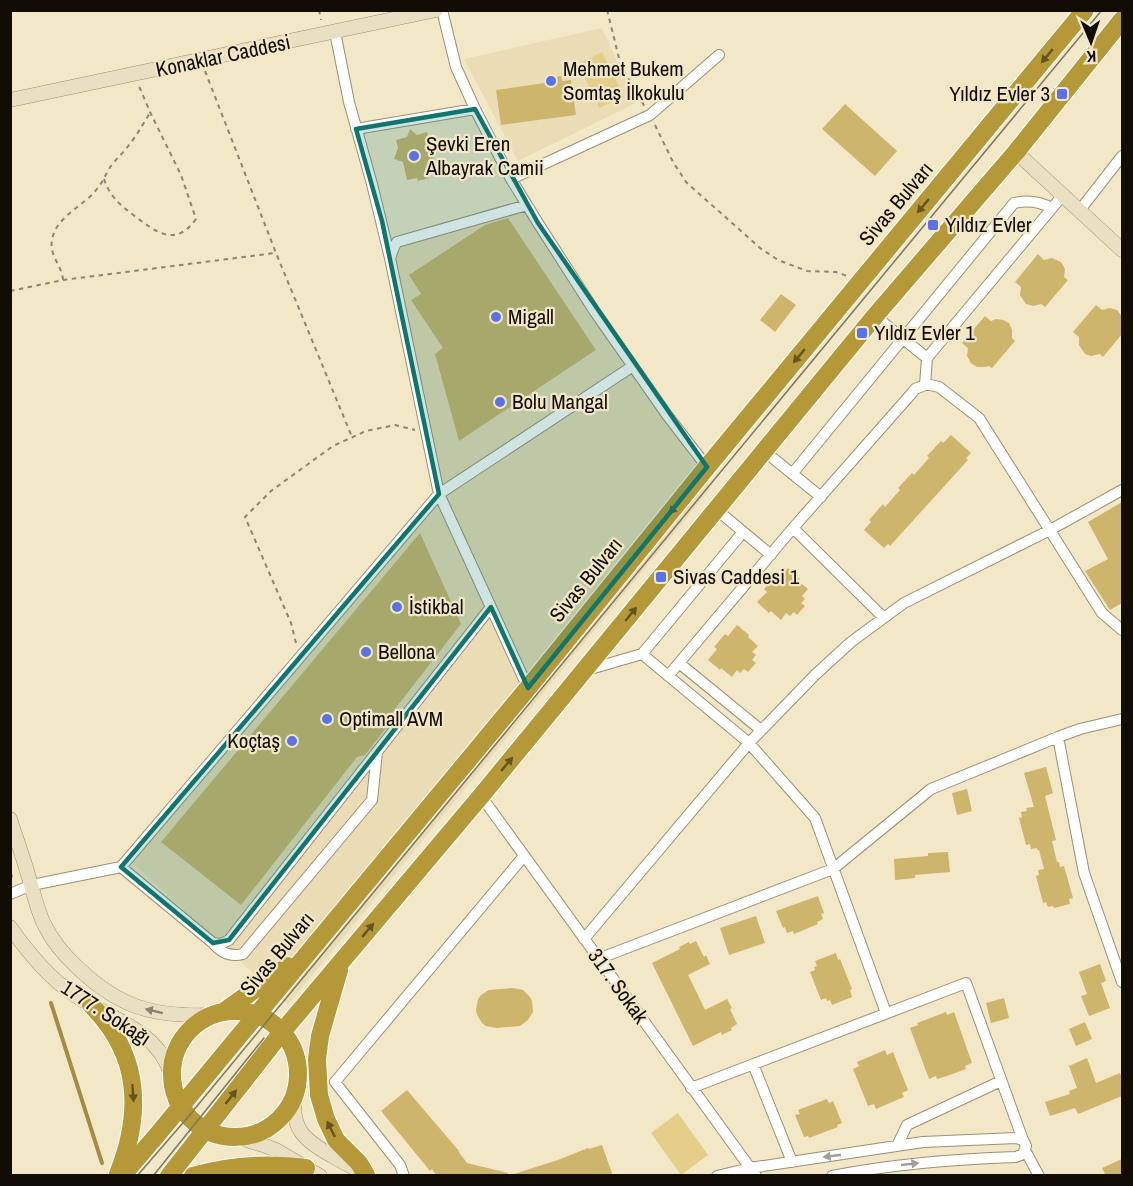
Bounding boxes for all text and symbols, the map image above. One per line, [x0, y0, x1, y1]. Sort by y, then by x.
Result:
north arrow [1061, 12, 1121, 72]
street label: Konaklar Caddesi [153, 27, 293, 84]
text: K [1086, 46, 1097, 68]
one-way arrow [1041, 48, 1054, 64]
place label: Mehmet Bukem Somtaş İlkokulu [563, 54, 685, 107]
marker: Mehmet Bukem Somtaş İlkokulu [544, 74, 558, 88]
place label: Yıldız Evler 3 [949, 79, 1050, 108]
marker: Yıldız Evler 3 [1055, 87, 1069, 101]
place label: Şevki Eren Albayrak Camii [425, 129, 544, 182]
marker: Şevki Eren Albayrak Camii [407, 149, 421, 163]
street label: Sivas Bulvarı [852, 155, 939, 252]
one-way arrow [917, 198, 930, 214]
place label: Yıldız Evler [945, 210, 1032, 239]
marker: Yıldız Evler [926, 218, 940, 232]
place label: Migall [508, 302, 554, 331]
marker: Migall [489, 310, 503, 324]
place label: Yıldız Evler 1 [874, 318, 975, 347]
marker: Yıldız Evler 1 [855, 326, 869, 340]
one-way arrow [793, 348, 806, 363]
place label: Bolu Mangal [512, 387, 608, 416]
marker: Bolu Mangal [493, 395, 507, 409]
one-way arrow [668, 499, 681, 515]
street label: Sivas Bulvarı [542, 531, 629, 628]
place label: Sivas Caddesi 1 [673, 562, 800, 591]
marker: Sivas Caddesi 1 [654, 570, 668, 584]
place label: İstikbal [409, 592, 464, 621]
marker: İstikbal [390, 600, 404, 614]
one-way arrow [624, 607, 637, 622]
place label: Bellona [378, 637, 436, 666]
marker: Bellona [359, 645, 373, 659]
place label: Optimall AVM [339, 704, 443, 733]
marker: Optimall AVM [320, 712, 334, 726]
place label: Koçtaş [227, 726, 280, 755]
marker: Koçtaş [285, 734, 299, 748]
one-way arrow [500, 757, 513, 772]
street label: Sivas Bulvarı [233, 905, 320, 1002]
one-way arrow [361, 923, 374, 938]
street label: 317. Sokak [581, 942, 656, 1029]
street label: 1777. Sokağı [56, 973, 157, 1052]
one-way arrow [145, 1006, 163, 1016]
one-way arrow [128, 1083, 138, 1102]
one-way arrow [225, 1089, 237, 1104]
one-way arrow [327, 1121, 336, 1138]
one-way arrow [823, 1151, 842, 1160]
one-way arrow [901, 1159, 920, 1168]

